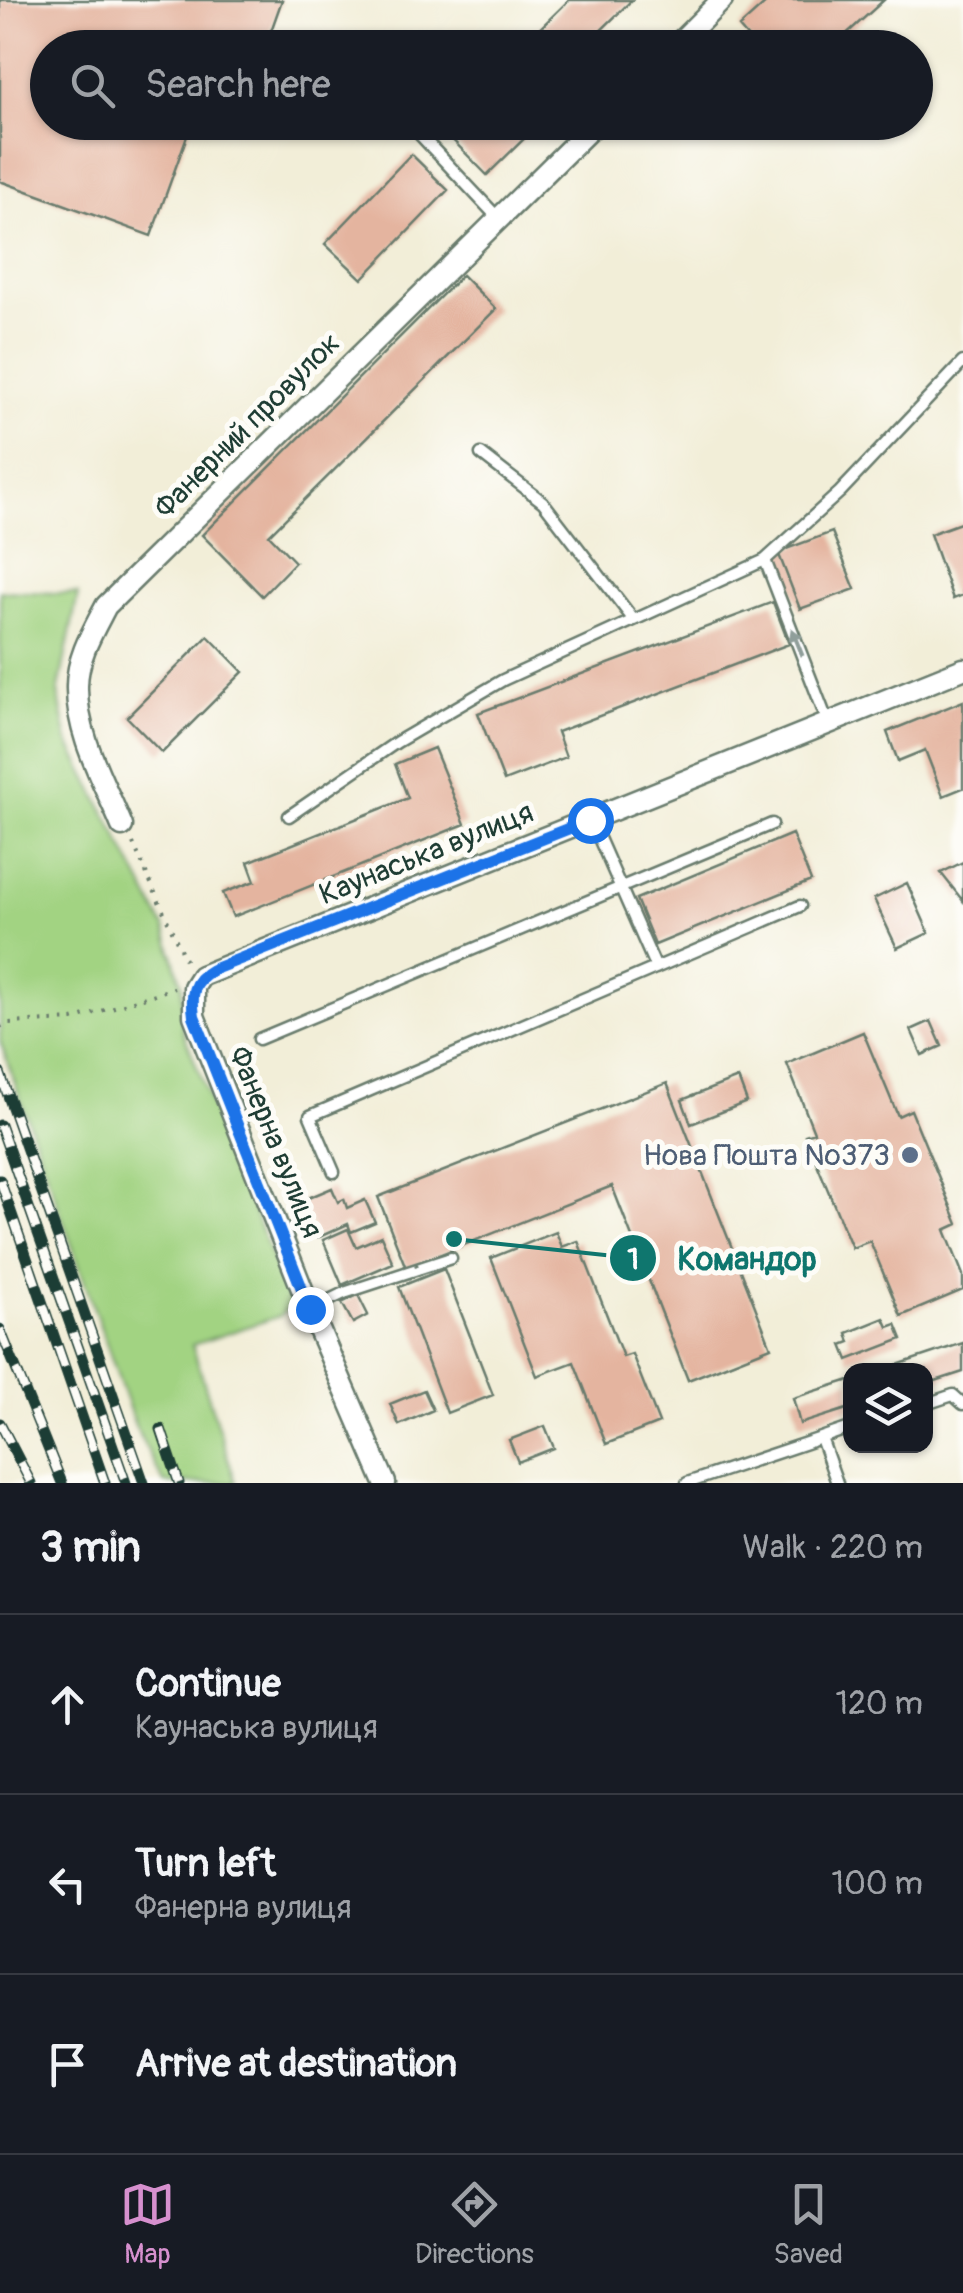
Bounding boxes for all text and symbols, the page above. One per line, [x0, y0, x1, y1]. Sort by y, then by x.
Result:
search box [30, 30, 933, 140]
icon: search [65, 58, 120, 113]
text: Search here [145, 61, 331, 109]
street label: Фанерний провулок [147, 325, 348, 526]
one-way arrow [789, 626, 805, 656]
street label: Каунаська вулиця [314, 794, 539, 913]
route start [568, 798, 614, 844]
street label: Фанерна вулиця [220, 1041, 331, 1243]
place label: Нова Пошта №373 [643, 1137, 890, 1174]
marker: Нова Пошта №373 [899, 1144, 921, 1166]
callout: Командор [608, 1227, 837, 1289]
text: Командор [677, 1240, 817, 1280]
text: 1 [627, 1241, 639, 1278]
route end [288, 1287, 334, 1333]
map controls [843, 1363, 933, 1453]
button: layers [843, 1363, 933, 1453]
text: 3 min [40, 1522, 141, 1574]
text: Walk · 220 m [743, 1528, 923, 1568]
text: Continue [135, 1660, 281, 1708]
icon: ahead [40, 1677, 95, 1732]
text: 120 m [835, 1684, 923, 1724]
text: Каунаська вулиця [135, 1708, 378, 1748]
text: Turn left [135, 1840, 276, 1888]
icon: left [40, 1857, 95, 1912]
text: 100 m [831, 1864, 923, 1904]
text: Фанерна вулиця [135, 1888, 352, 1928]
icon: arrive [40, 2037, 95, 2092]
text: Arrive at destination [135, 2040, 457, 2088]
tab: Map [120, 2177, 175, 2272]
tab: Directions [415, 2177, 534, 2272]
tab: Saved [774, 2177, 843, 2272]

